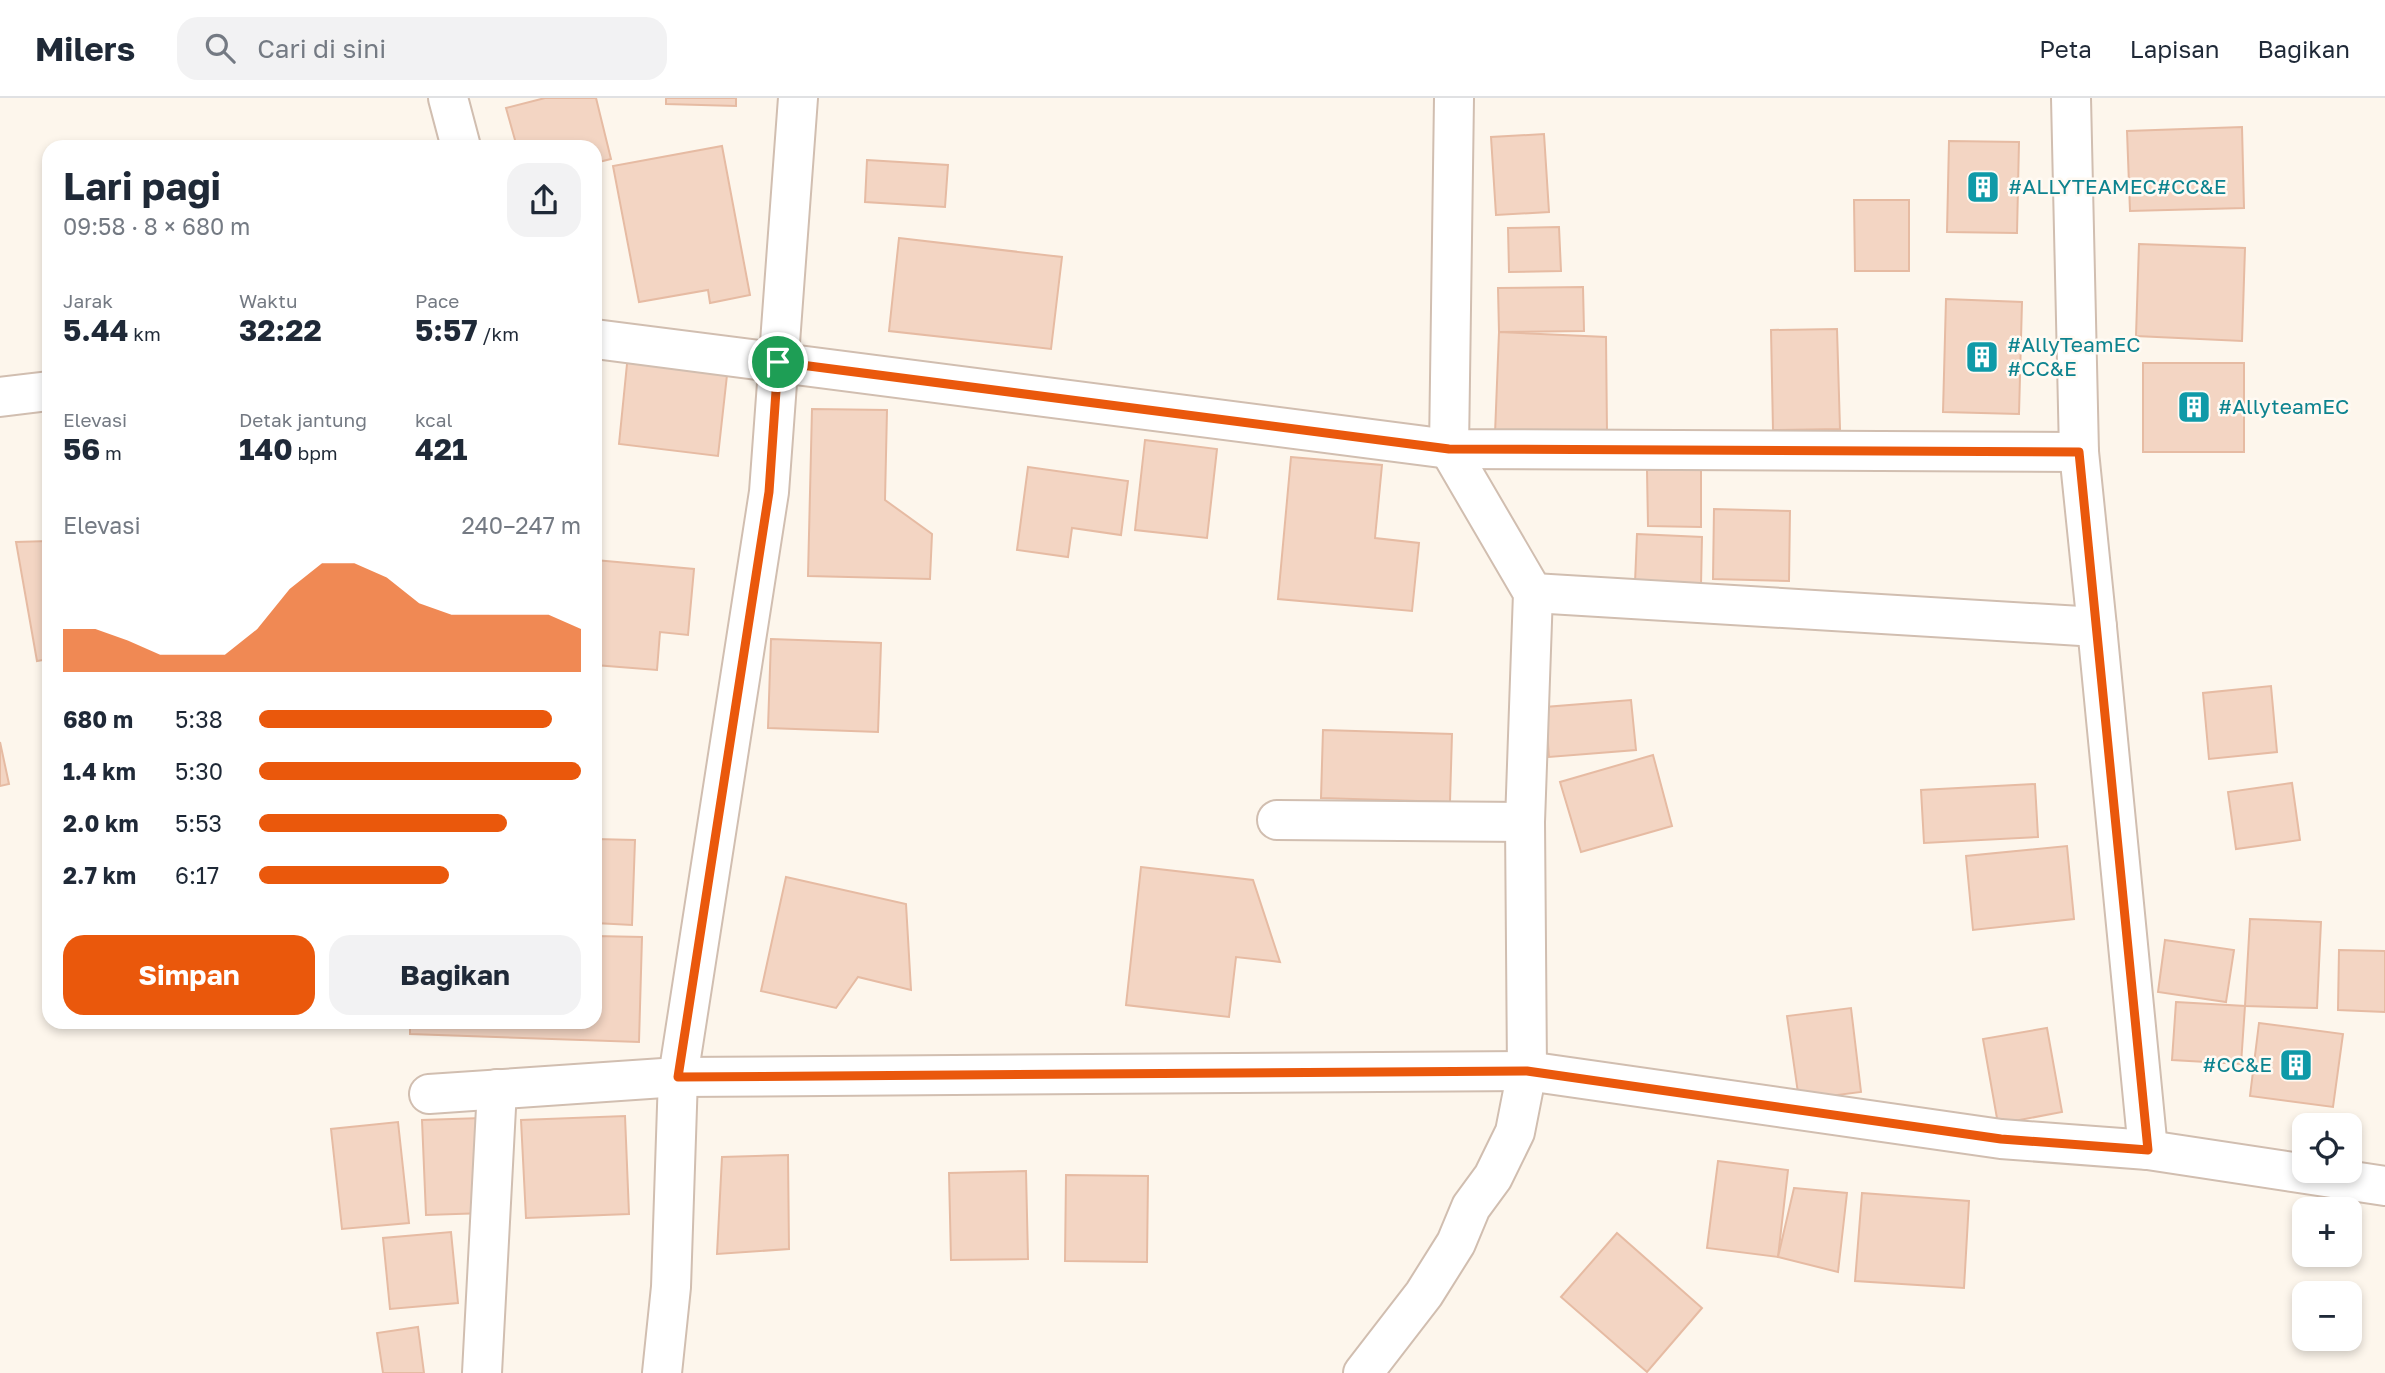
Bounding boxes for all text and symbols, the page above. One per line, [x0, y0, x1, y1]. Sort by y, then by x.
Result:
search box [177, 17, 667, 80]
text: Milers [35, 29, 135, 68]
icon: search [201, 29, 239, 67]
text: Cari di sini [257, 33, 386, 64]
text: Peta [2039, 34, 2092, 63]
text: Lapisan [2130, 34, 2220, 63]
text: Bagikan [2258, 34, 2350, 63]
text: Lari pagi [63, 163, 221, 208]
button: share [507, 163, 581, 237]
building icon: #ALLYTEAMEC#CC&E [1964, 168, 2002, 206]
place label: #ALLYTEAMEC#CC&E [2008, 173, 2227, 199]
text: 09:58 · 8 × 680 m [63, 212, 250, 240]
text: Jarak [63, 289, 113, 312]
text: Waktu [239, 289, 297, 312]
text: Pace [415, 289, 459, 312]
text: 5.44 [63, 312, 128, 348]
text: 32:22 [239, 312, 322, 348]
text: 5:57 [415, 312, 478, 348]
text: km [128, 322, 161, 345]
text: /km [478, 322, 519, 345]
place label: #AllyTeamEC #CC&E [2007, 331, 2140, 381]
pin [748, 332, 808, 392]
building icon: #AllyTeamEC #CC&E [1963, 338, 2001, 376]
icon: arrive [759, 343, 797, 381]
building icon: #AllyteamEC [2175, 388, 2213, 426]
place label: #AllyteamEC [2218, 393, 2349, 419]
text: Elevasi [63, 408, 127, 431]
text: Detak jantung [239, 408, 367, 431]
text: kcal [415, 408, 453, 431]
text: 56 [63, 431, 100, 467]
text: 140 [239, 431, 293, 467]
text: 421 [415, 431, 468, 467]
text: m [100, 441, 122, 464]
text: bpm [293, 441, 338, 464]
text: Elevasi [63, 511, 141, 539]
text: 240–247 m [462, 511, 581, 539]
text: 680 m [63, 705, 133, 733]
text: 5:38 [175, 705, 223, 733]
text: 1.4 km [63, 757, 136, 785]
text: 5:30 [175, 757, 223, 785]
text: 2.0 km [63, 809, 139, 837]
text: 5:53 [175, 809, 222, 837]
text: 2.7 km [63, 861, 136, 889]
text: 6:17 [175, 861, 219, 889]
button: Simpan [63, 935, 315, 1015]
button: Bagikan [329, 935, 581, 1015]
building icon: #CC&E [2277, 1046, 2315, 1084]
place label: #CC&E [2202, 1051, 2272, 1077]
map controls [2292, 1113, 2362, 1351]
button: locate [2292, 1113, 2362, 1183]
button: + [2292, 1197, 2362, 1267]
button: − [2292, 1281, 2362, 1351]

